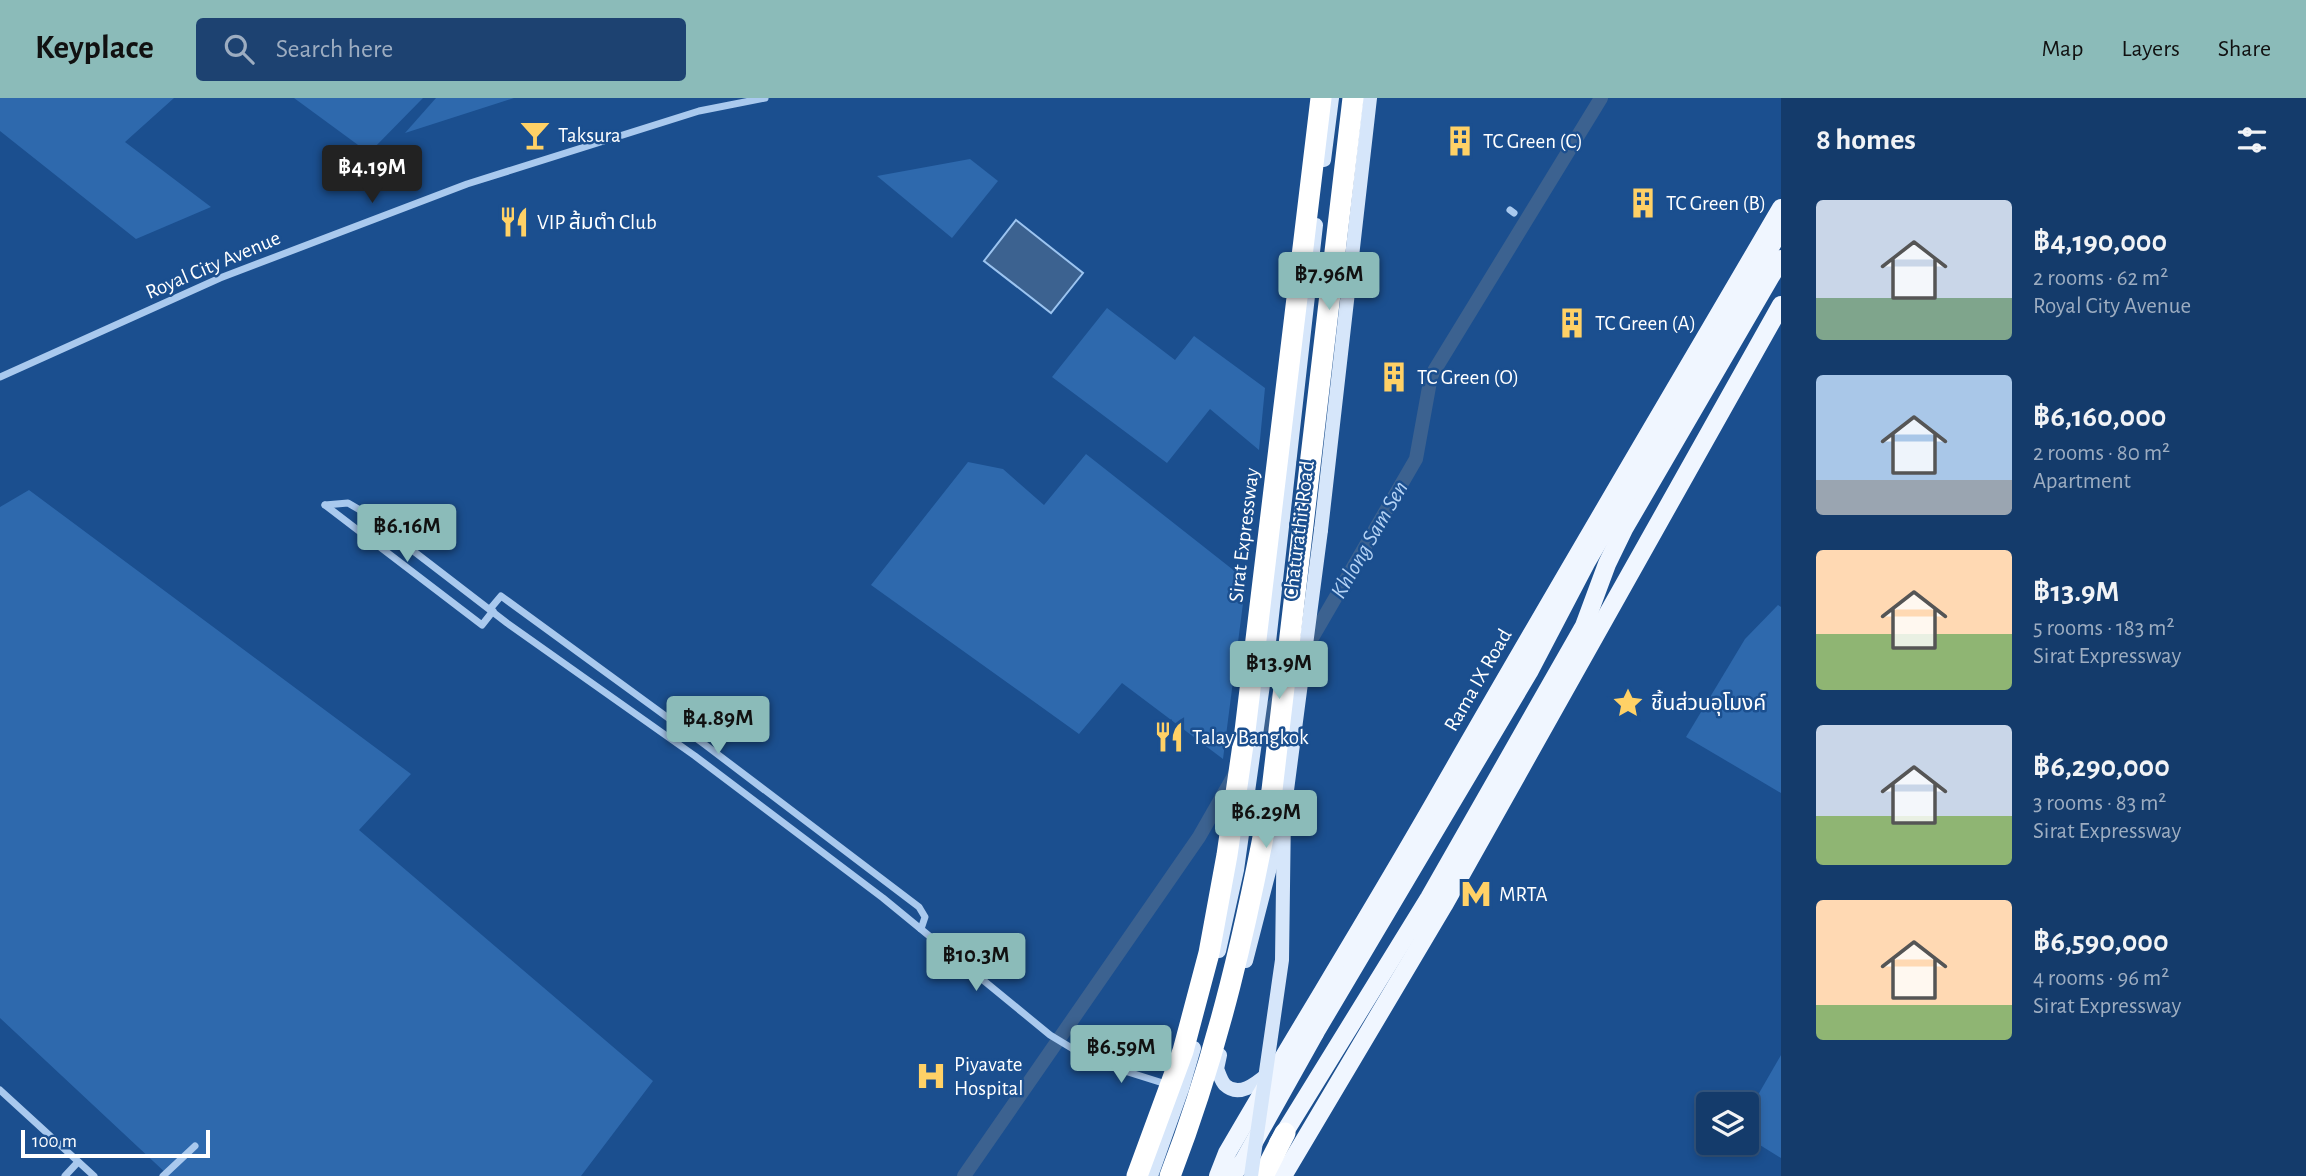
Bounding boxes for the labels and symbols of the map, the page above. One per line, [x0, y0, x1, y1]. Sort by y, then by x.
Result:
bar icon: Taksura [518, 118, 552, 152]
building icon: TC Green (C) [1443, 124, 1477, 158]
place label: Taksura [558, 125, 621, 146]
place label: TC Green (C) [1483, 131, 1583, 152]
pin: ฿4.19M [315, 146, 429, 205]
building icon: TC Green (B) [1626, 186, 1660, 220]
place label: TC Green (B) [1666, 193, 1766, 214]
restaurant icon: VIP ส้มตำ Club [497, 205, 531, 239]
place label: VIP ส้มตำ Club [537, 210, 657, 233]
street label: Royal City Avenue [143, 227, 283, 303]
pin: ฿7.96M [1272, 252, 1386, 312]
building icon: TC Green (A) [1555, 306, 1589, 340]
place label: TC Green (A) [1595, 313, 1696, 334]
building icon: TC Green (O) [1377, 360, 1411, 394]
place label: TC Green (O) [1417, 367, 1519, 388]
street label: Chaturathit Road [1280, 459, 1318, 601]
street label: Sirat Expressway [1225, 467, 1263, 603]
water label: Khlong Sam Sen [1327, 477, 1413, 603]
pin: ฿6.16M [350, 504, 464, 564]
street label: Rama IX Road [1440, 625, 1516, 735]
pin: ฿13.9M [1222, 642, 1336, 701]
place icon: ชิ้นส่วนอุโมงค์ [1611, 686, 1645, 720]
place label: ชิ้นส่วนอุโมงค์ [1651, 689, 1766, 716]
pin: ฿4.89M [661, 696, 775, 756]
restaurant icon: Talay Bangkok [1152, 720, 1186, 754]
place label: Talay Bangkok [1192, 727, 1309, 748]
pin: ฿6.29M [1209, 790, 1323, 850]
metro station icon: MRTA [1459, 877, 1493, 911]
place label: MRTA [1499, 884, 1548, 905]
pin: ฿10.3M [919, 934, 1033, 993]
pin: ฿6.59M [1064, 1026, 1178, 1085]
place label: Piyavate Hospital [954, 1054, 1023, 1099]
hospital icon: Piyavate Hospital [914, 1059, 948, 1093]
scale bar [21, 1127, 210, 1159]

